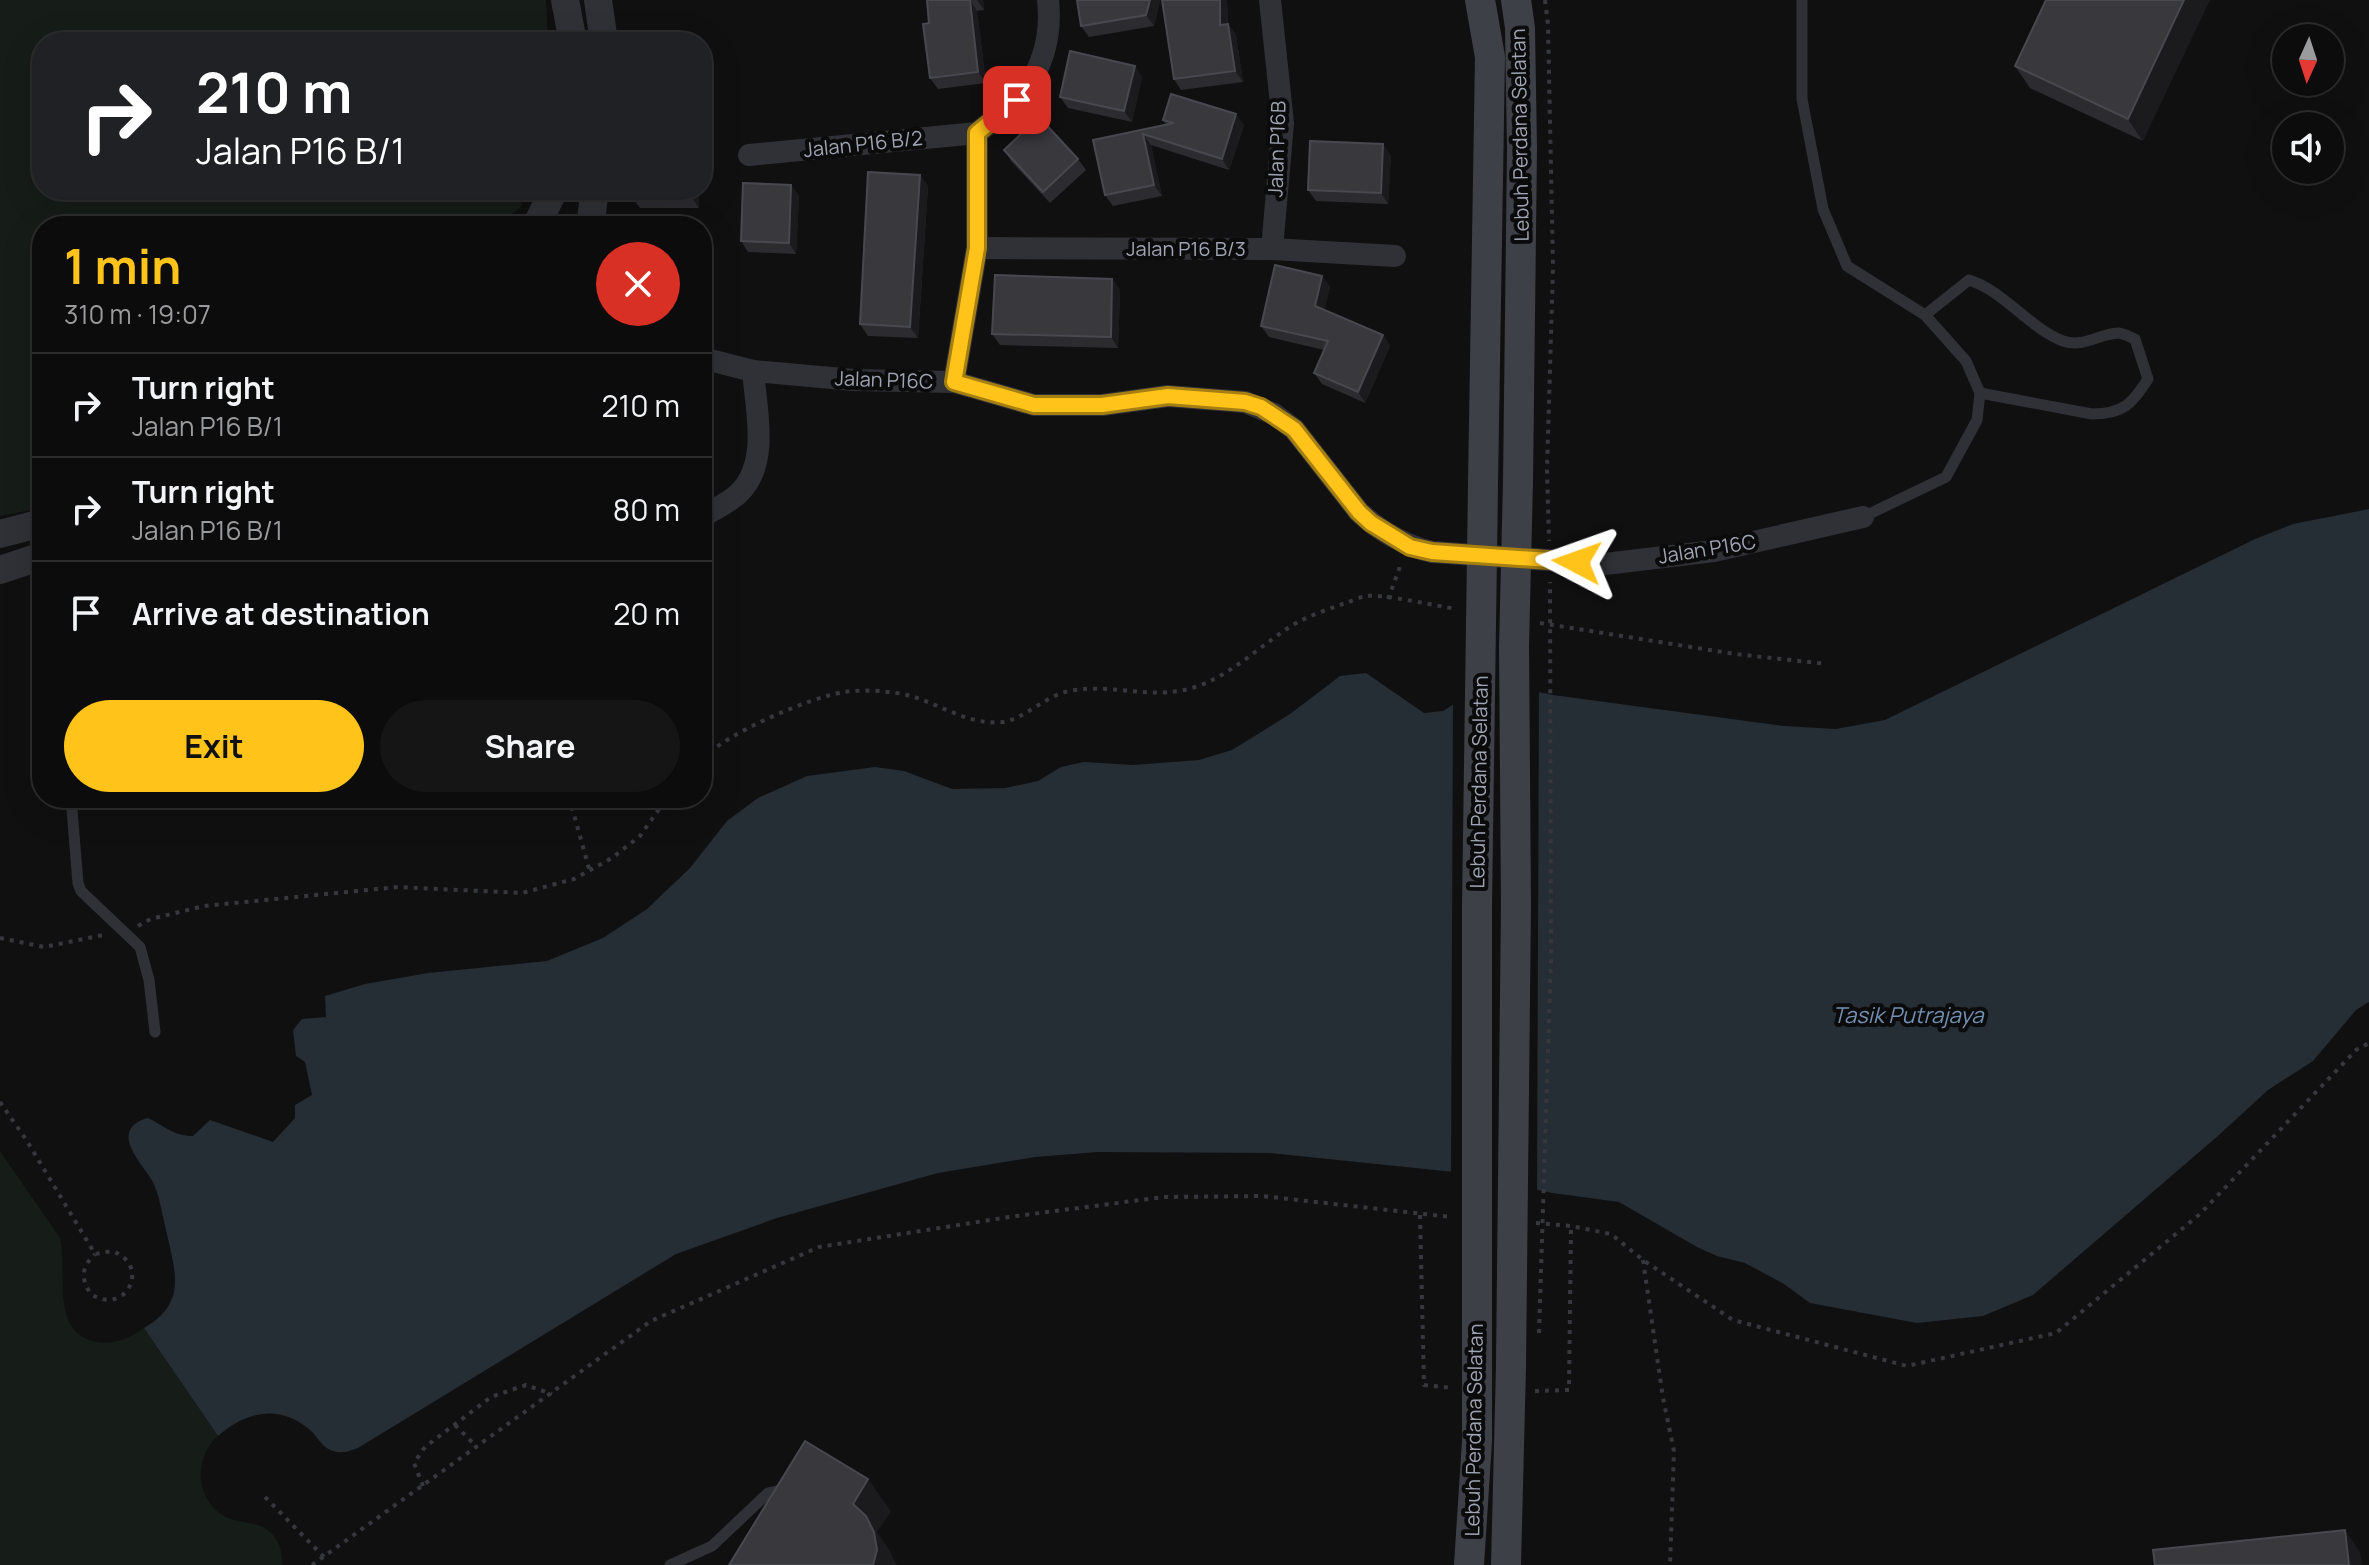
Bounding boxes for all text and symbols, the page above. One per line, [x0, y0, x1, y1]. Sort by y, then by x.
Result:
north arrow [2272, 24, 2344, 96]
map controls [2272, 24, 2344, 184]
street label: Lebuh Perdana Selatan [1504, 28, 1535, 242]
text: 210 m [196, 53, 352, 130]
icon: right [64, 64, 168, 168]
pin [983, 66, 1051, 134]
icon: arrive [995, 78, 1039, 122]
street label: Jalan P16B [1261, 100, 1292, 198]
button: sound [2272, 112, 2344, 184]
street label: Jalan P16 B/2 [802, 124, 924, 163]
text: Jalan P16 B/1 [196, 126, 405, 175]
text: 1 min [64, 233, 181, 298]
street label: Jalan P16 B/3 [1126, 235, 1246, 262]
button: close [596, 242, 680, 326]
text: 310 m · 19:07 [64, 296, 211, 332]
street label: Jalan P16C [834, 364, 934, 395]
text: Turn right [132, 367, 275, 408]
icon: right [64, 383, 108, 427]
text: 210 m [601, 385, 680, 426]
text: Jalan P16 B/1 [132, 408, 283, 444]
text: Turn right [132, 471, 275, 512]
icon: right [64, 487, 108, 531]
text: 80 m [613, 489, 680, 530]
text: Jalan P16 B/1 [132, 512, 283, 548]
position arrow [1535, 520, 1619, 604]
street label: Jalan P16C [1656, 527, 1758, 570]
icon: arrive [64, 591, 108, 635]
text: Arrive at destination [132, 593, 430, 634]
text: 20 m [613, 593, 680, 634]
street label: Lebuh Perdana Selatan [1463, 675, 1494, 889]
button: Exit [64, 700, 364, 792]
button: Share [380, 700, 680, 792]
water label: Tasik Putrajaya [1832, 1000, 1985, 1030]
street label: Lebuh Perdana Selatan [1458, 1323, 1489, 1537]

